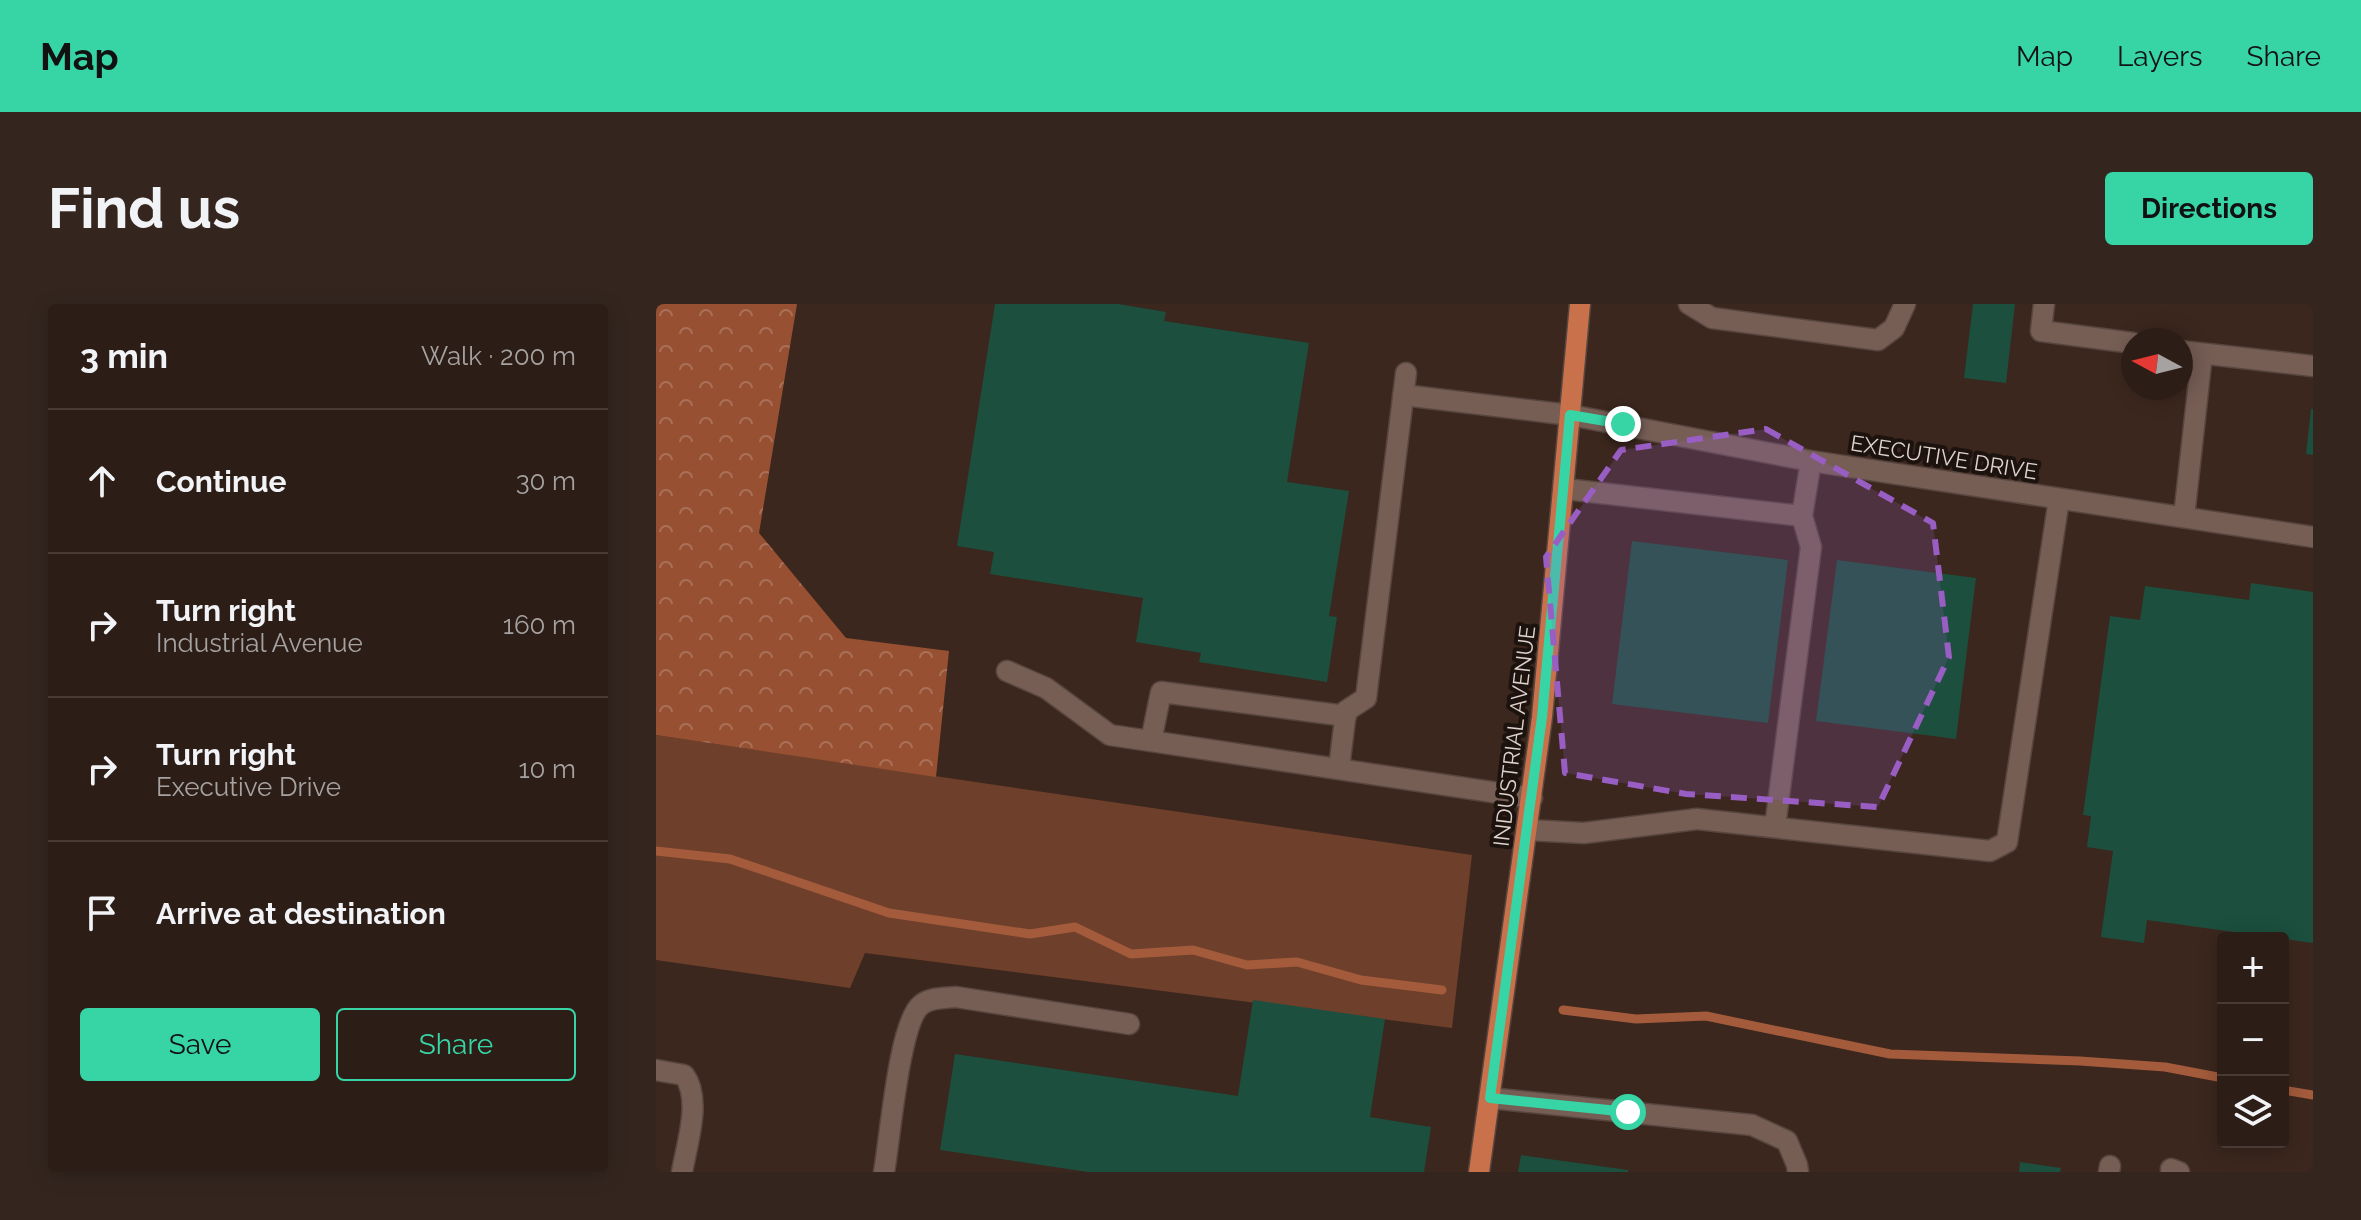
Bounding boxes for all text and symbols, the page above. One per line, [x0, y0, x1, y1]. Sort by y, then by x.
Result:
text: Map [40, 34, 119, 79]
text: Map [2016, 40, 2073, 73]
text: Layers [2117, 40, 2203, 73]
text: Share [2247, 40, 2321, 73]
button: Directions [2105, 172, 2313, 245]
text: Find us [48, 175, 240, 241]
north arrow [2121, 328, 2193, 400]
text: 3 min [80, 336, 168, 376]
text: Walk · 200 m [421, 341, 576, 371]
route end [1605, 406, 1641, 442]
street label: EXECUTIVE DRIVE [1849, 429, 2039, 485]
icon: ahead [80, 459, 124, 503]
text: Continue [156, 464, 287, 499]
text: 30 m [516, 466, 576, 496]
text: Turn right [156, 593, 296, 628]
icon: right [80, 603, 124, 647]
text: 160 m [503, 610, 576, 640]
street label: INDUSTRIAL AVENUE [1488, 624, 1540, 848]
text: Industrial Avenue [156, 628, 363, 658]
text: Turn right [156, 737, 296, 772]
icon: right [80, 747, 124, 791]
text: 10 m [518, 754, 576, 784]
text: Executive Drive [156, 772, 341, 802]
icon: arrive [80, 891, 124, 935]
text: Arrive at destination [156, 896, 446, 931]
map controls [2217, 932, 2289, 1148]
button: + [2217, 932, 2289, 1004]
button: − [2217, 1004, 2289, 1076]
button: Save [80, 1008, 320, 1081]
button: Share [336, 1008, 576, 1081]
button: layers [2217, 1076, 2289, 1148]
route start [1610, 1094, 1646, 1130]

